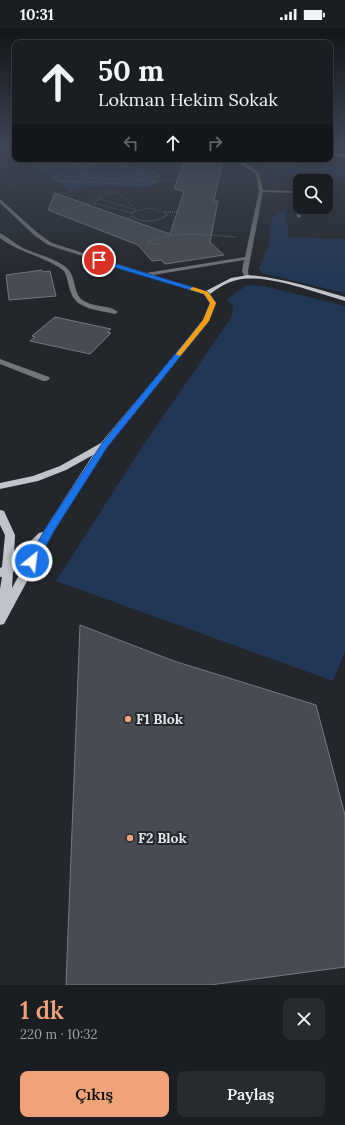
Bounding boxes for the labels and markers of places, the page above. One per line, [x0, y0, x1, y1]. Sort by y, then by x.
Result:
pin [82, 243, 116, 277]
place label: F1 Blok [136, 710, 184, 728]
marker: F1 Blok [123, 714, 133, 724]
place label: F2 Blok [138, 829, 187, 847]
marker: F2 Blok [125, 833, 135, 843]

